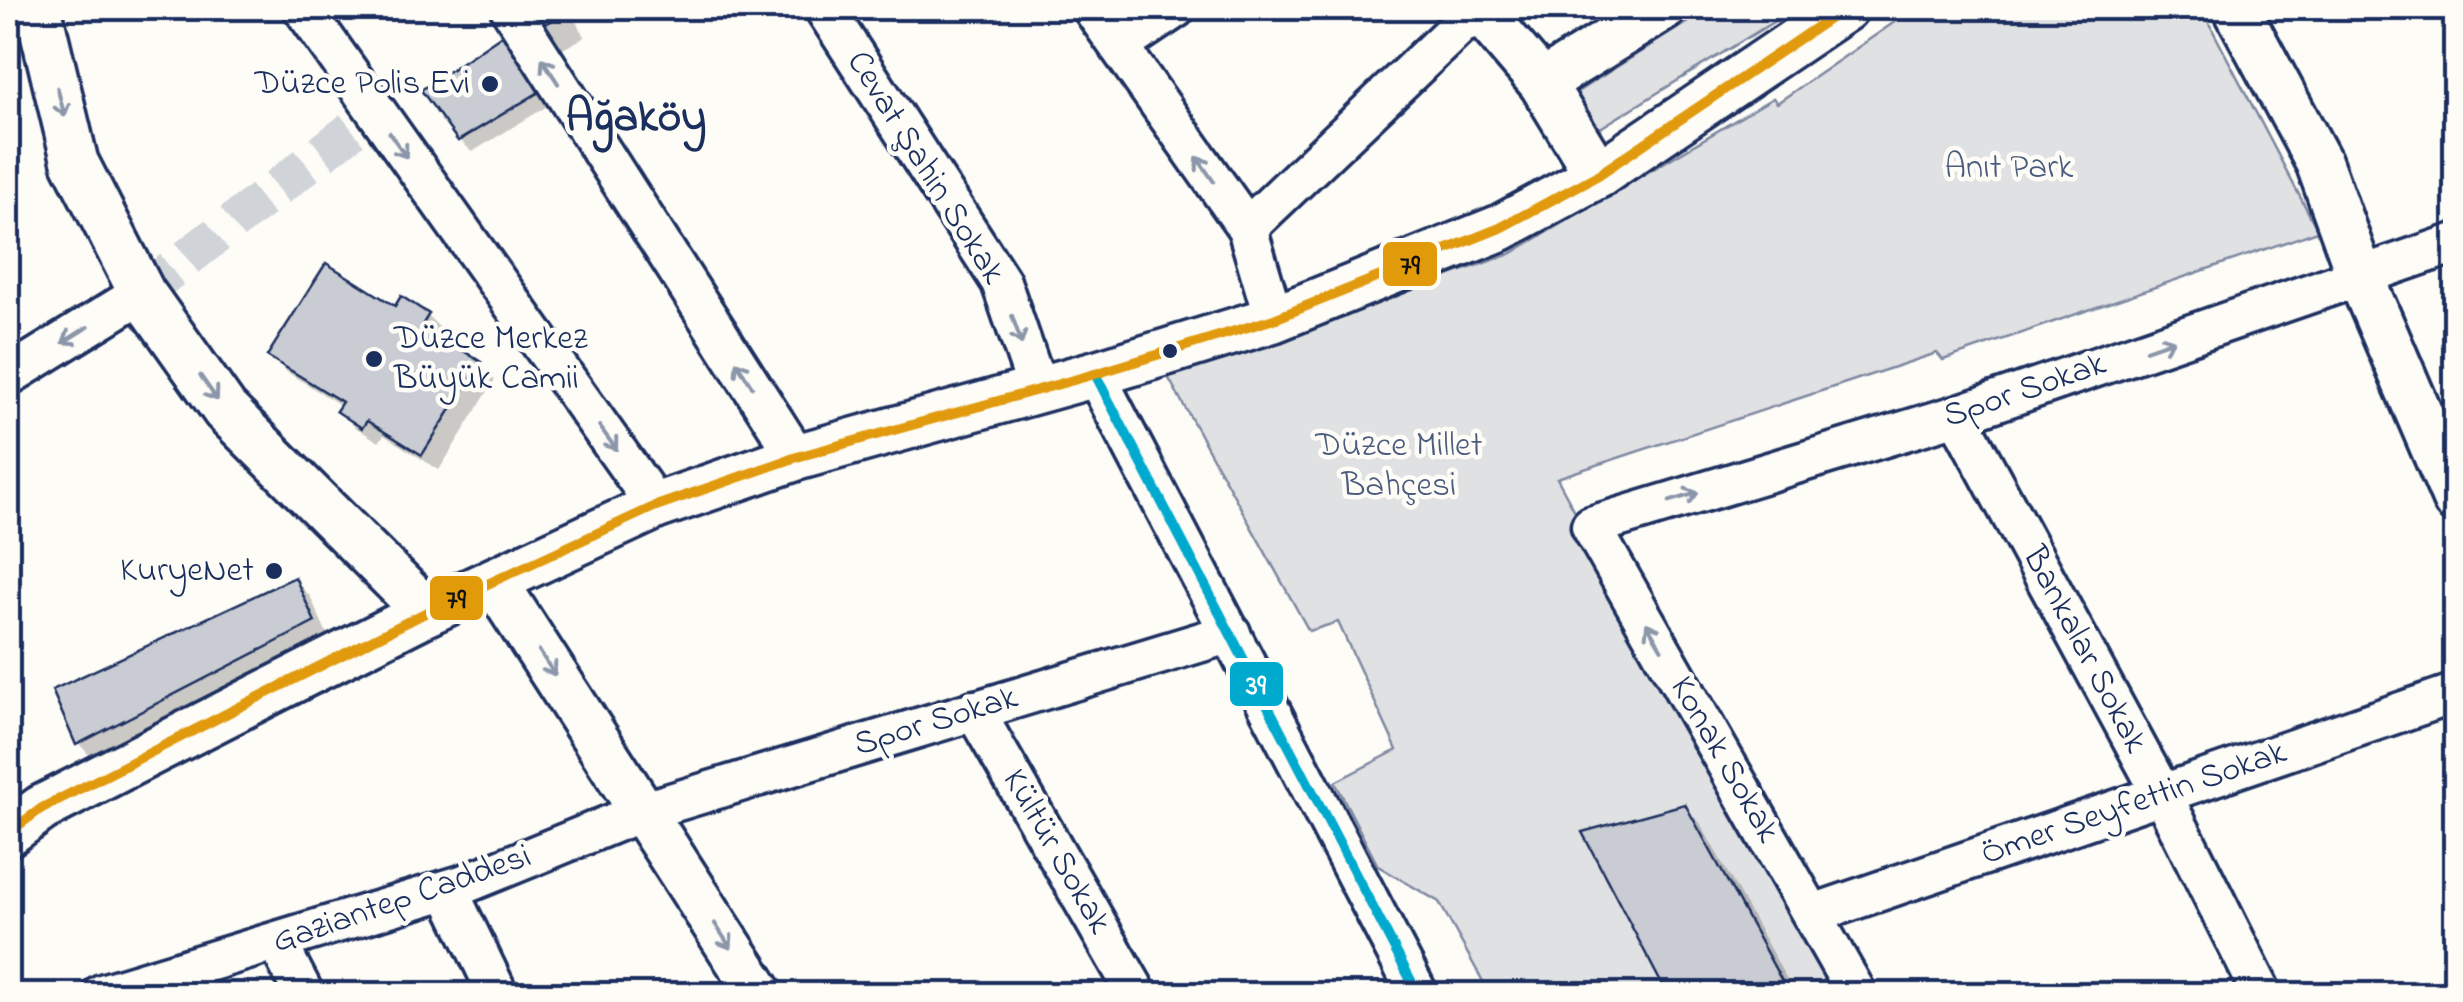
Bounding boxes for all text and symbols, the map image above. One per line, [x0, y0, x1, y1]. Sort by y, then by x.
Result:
street label: Cevat Şahin Sokak [833, 41, 1018, 295]
one-way arrow [540, 57, 561, 86]
place label: Düzce Polis Evi [254, 59, 470, 110]
marker: Düzce Polis Evi [479, 73, 501, 95]
one-way arrow [52, 86, 71, 117]
district label: Ağaköy [566, 86, 706, 153]
one-way arrow [388, 131, 409, 158]
park label: Anıt Park [1945, 143, 2074, 194]
one-way arrow [1195, 155, 1216, 183]
line badge: 79 [1381, 240, 1439, 288]
text: 79 [1400, 247, 1421, 288]
place label: Düzce Merkez Büyük Camii [393, 314, 588, 405]
one-way arrow [1010, 314, 1028, 345]
one-way arrow [61, 325, 90, 345]
one-way arrow [2144, 334, 2176, 352]
street label: Spor Sokak [1937, 339, 2114, 443]
unlabelled marker [1160, 341, 1180, 361]
marker: Düzce Merkez Büyük Camii [363, 348, 385, 370]
one-way arrow [734, 361, 755, 389]
one-way arrow [199, 374, 220, 401]
park label: Düzce Millet Bahçesi [1315, 421, 1483, 512]
one-way arrow [597, 424, 618, 451]
one-way arrow [1668, 487, 1699, 505]
street label: Bankalar Sokak [2008, 537, 2160, 763]
place label: KuryeNet [120, 546, 254, 597]
marker: KuryeNet [263, 560, 285, 582]
line badge: 79 [428, 574, 485, 622]
text: 79 [446, 581, 467, 622]
one-way arrow [1643, 622, 1663, 651]
one-way arrow [536, 648, 557, 677]
line badge: 39 [1228, 660, 1285, 708]
text: 39 [1245, 667, 1267, 708]
street label: Konak Sokak [1656, 667, 1793, 853]
street label: Spor Sokak [848, 673, 1025, 771]
street label: Ömer Seyfettin Sokak [1974, 728, 2294, 880]
street label: Kültür Sokak [988, 760, 1124, 945]
street label: Gaziantep Caddesi [266, 832, 538, 968]
one-way arrow [712, 922, 733, 950]

